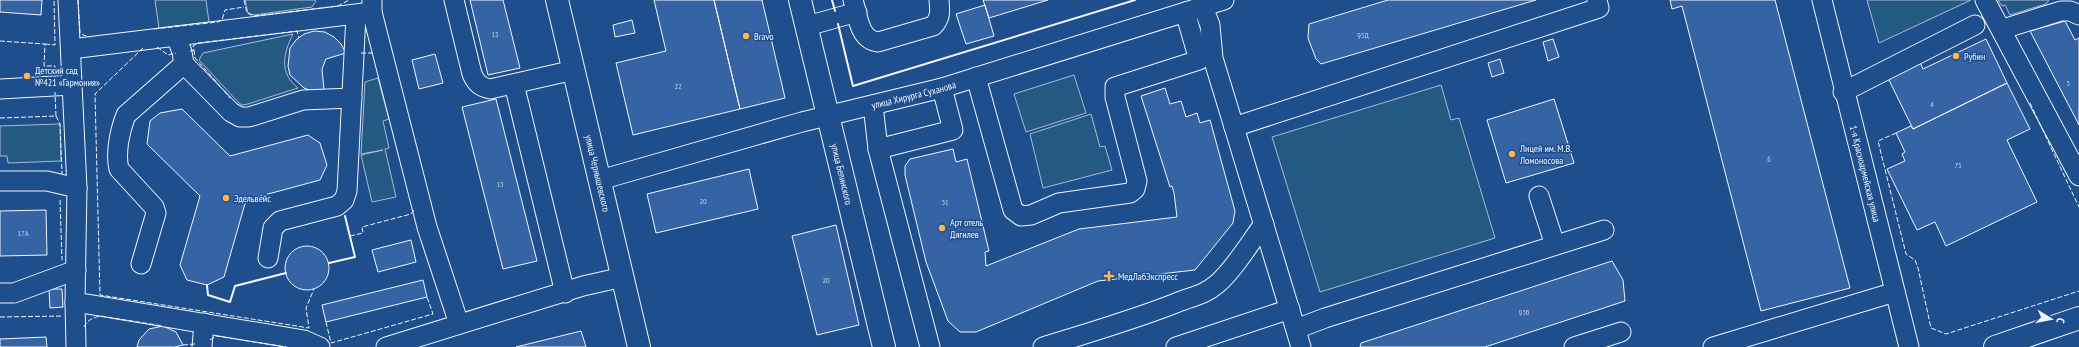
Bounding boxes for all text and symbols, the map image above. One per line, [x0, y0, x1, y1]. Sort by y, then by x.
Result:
house number: 15 [491, 29, 499, 39]
place label: Bravo [754, 30, 774, 43]
house number: 93Д [1357, 30, 1369, 40]
marker: Bravo [741, 31, 751, 41]
place label: Рубин [1964, 50, 1985, 63]
marker: Рубин [1951, 51, 1961, 61]
place label: Детский сад №421 «Гармония» [35, 64, 100, 89]
marker: Детский сад №421 «Гармония» [22, 71, 32, 81]
street label: улица Хирурга Суханова [870, 78, 957, 112]
house number: 3 [2066, 78, 2070, 88]
house number: 22 [674, 81, 682, 91]
house number: 4 [1930, 99, 1934, 109]
street label: 1-я Красноармейская улица [1847, 124, 1883, 223]
street label: улица Чернышевского [582, 134, 613, 213]
street label: улица Белинского [828, 142, 855, 206]
place label: Лицей им. М.В. Ломоносова [1519, 142, 1572, 167]
marker: Лицей им. М.В. Ломоносова [1507, 149, 1517, 159]
house number: 6 [1767, 154, 1771, 164]
house number: 75 [1954, 160, 1962, 170]
house number: 13 [496, 179, 504, 189]
place label: Эдельвейс [234, 192, 271, 205]
marker: Эдельвейс [221, 193, 231, 203]
house number: 20 [699, 196, 707, 206]
house number: 31 [941, 197, 949, 207]
place label: Арт отель Дягилев [950, 216, 983, 241]
marker: Арт отель Дягилев [937, 223, 947, 233]
house number: 17А [18, 228, 29, 238]
marker: МедЛабЭкспресс [1103, 270, 1115, 282]
place label: МедЛабЭкспресс [1118, 270, 1178, 283]
house number: 20 [822, 275, 830, 285]
north arrow [2031, 299, 2071, 339]
house number: 93Б [1519, 307, 1530, 317]
text: С [2054, 317, 2068, 324]

